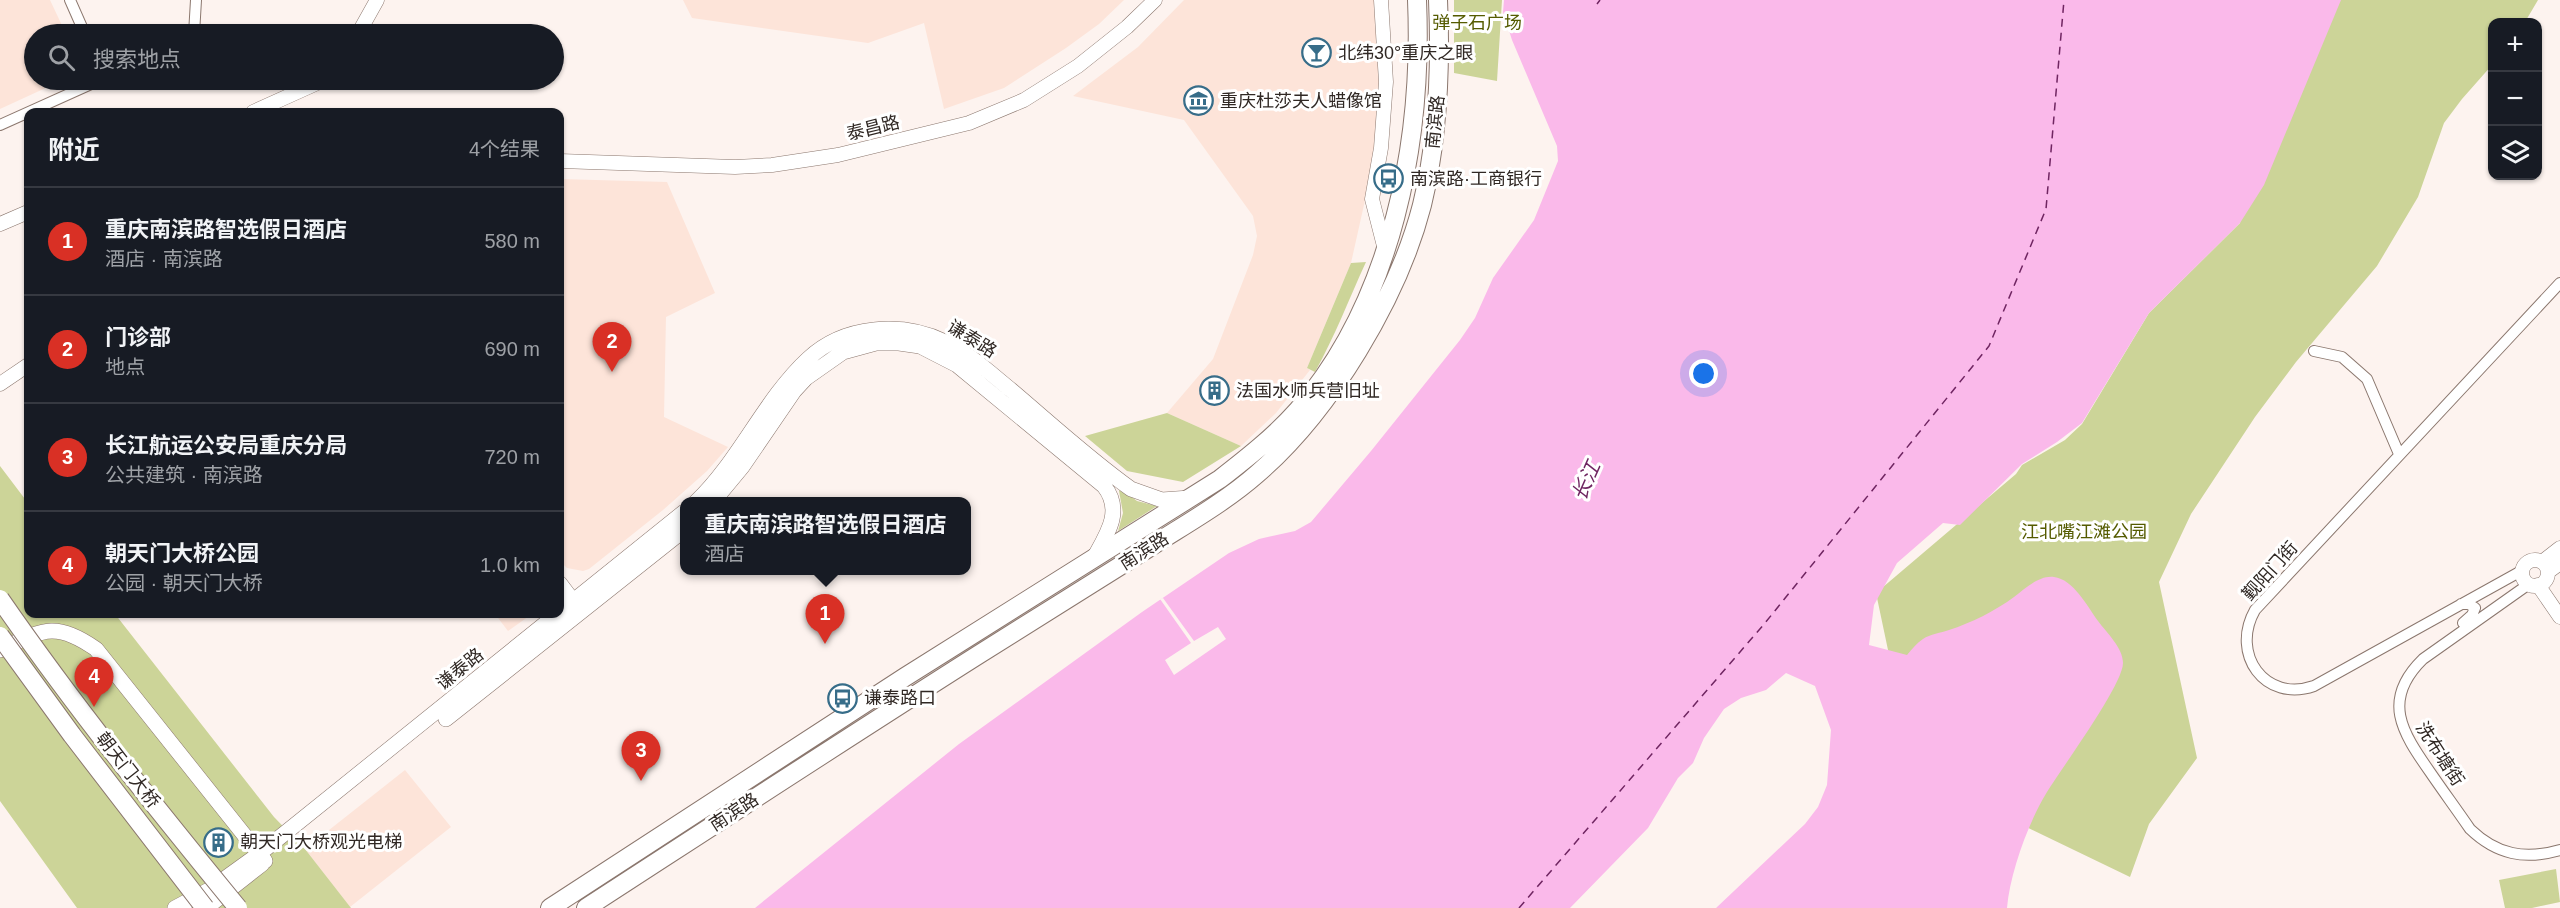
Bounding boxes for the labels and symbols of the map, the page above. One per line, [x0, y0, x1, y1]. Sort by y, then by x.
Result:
park label: 弹子石广场 [1432, 13, 1522, 33]
bar icon: 北纬30°重庆之眼 [1301, 37, 1333, 69]
place label: 北纬30°重庆之眼 [1338, 43, 1473, 63]
museum icon: 重庆杜莎夫人蜡像馆 [1183, 85, 1215, 117]
place label: 重庆杜莎夫人蜡像馆 [1220, 91, 1382, 111]
street label: 南滨路 [1422, 94, 1448, 150]
street label: 泰昌路 [844, 112, 902, 144]
bus stop icon: 南滨路·工商银行 [1373, 163, 1405, 195]
place label: 南滨路·工商银行 [1410, 169, 1542, 189]
street label: 谦泰路 [944, 316, 1000, 362]
pin: 2 [592, 322, 632, 372]
your location [1689, 359, 1718, 388]
building icon: 法国水师兵营旧址 [1199, 375, 1231, 407]
place label: 法国水师兵营旧址 [1236, 381, 1380, 401]
water label: 长江 [1568, 456, 1605, 504]
park label: 江北嘴江滩公园 [2021, 522, 2147, 542]
street label: 南滨路 [1116, 528, 1172, 574]
street label: 觐阳门街 [2238, 538, 2302, 604]
pin: 1 [806, 594, 844, 644]
street label: 谦泰路 [433, 644, 487, 694]
pin: 4 [74, 658, 113, 707]
bus stop icon: 谦泰路口 [827, 682, 859, 714]
place label: 谦泰路口 [864, 688, 936, 708]
street label: 洗布塘街 [2412, 718, 2468, 790]
street label: 朝天门大桥 [92, 728, 164, 812]
pin: 3 [622, 732, 660, 781]
street label: 南滨路 [706, 789, 762, 835]
building icon: 朝天门大桥观光电梯 [203, 826, 235, 858]
place label: 朝天门大桥观光电梯 [240, 832, 402, 852]

